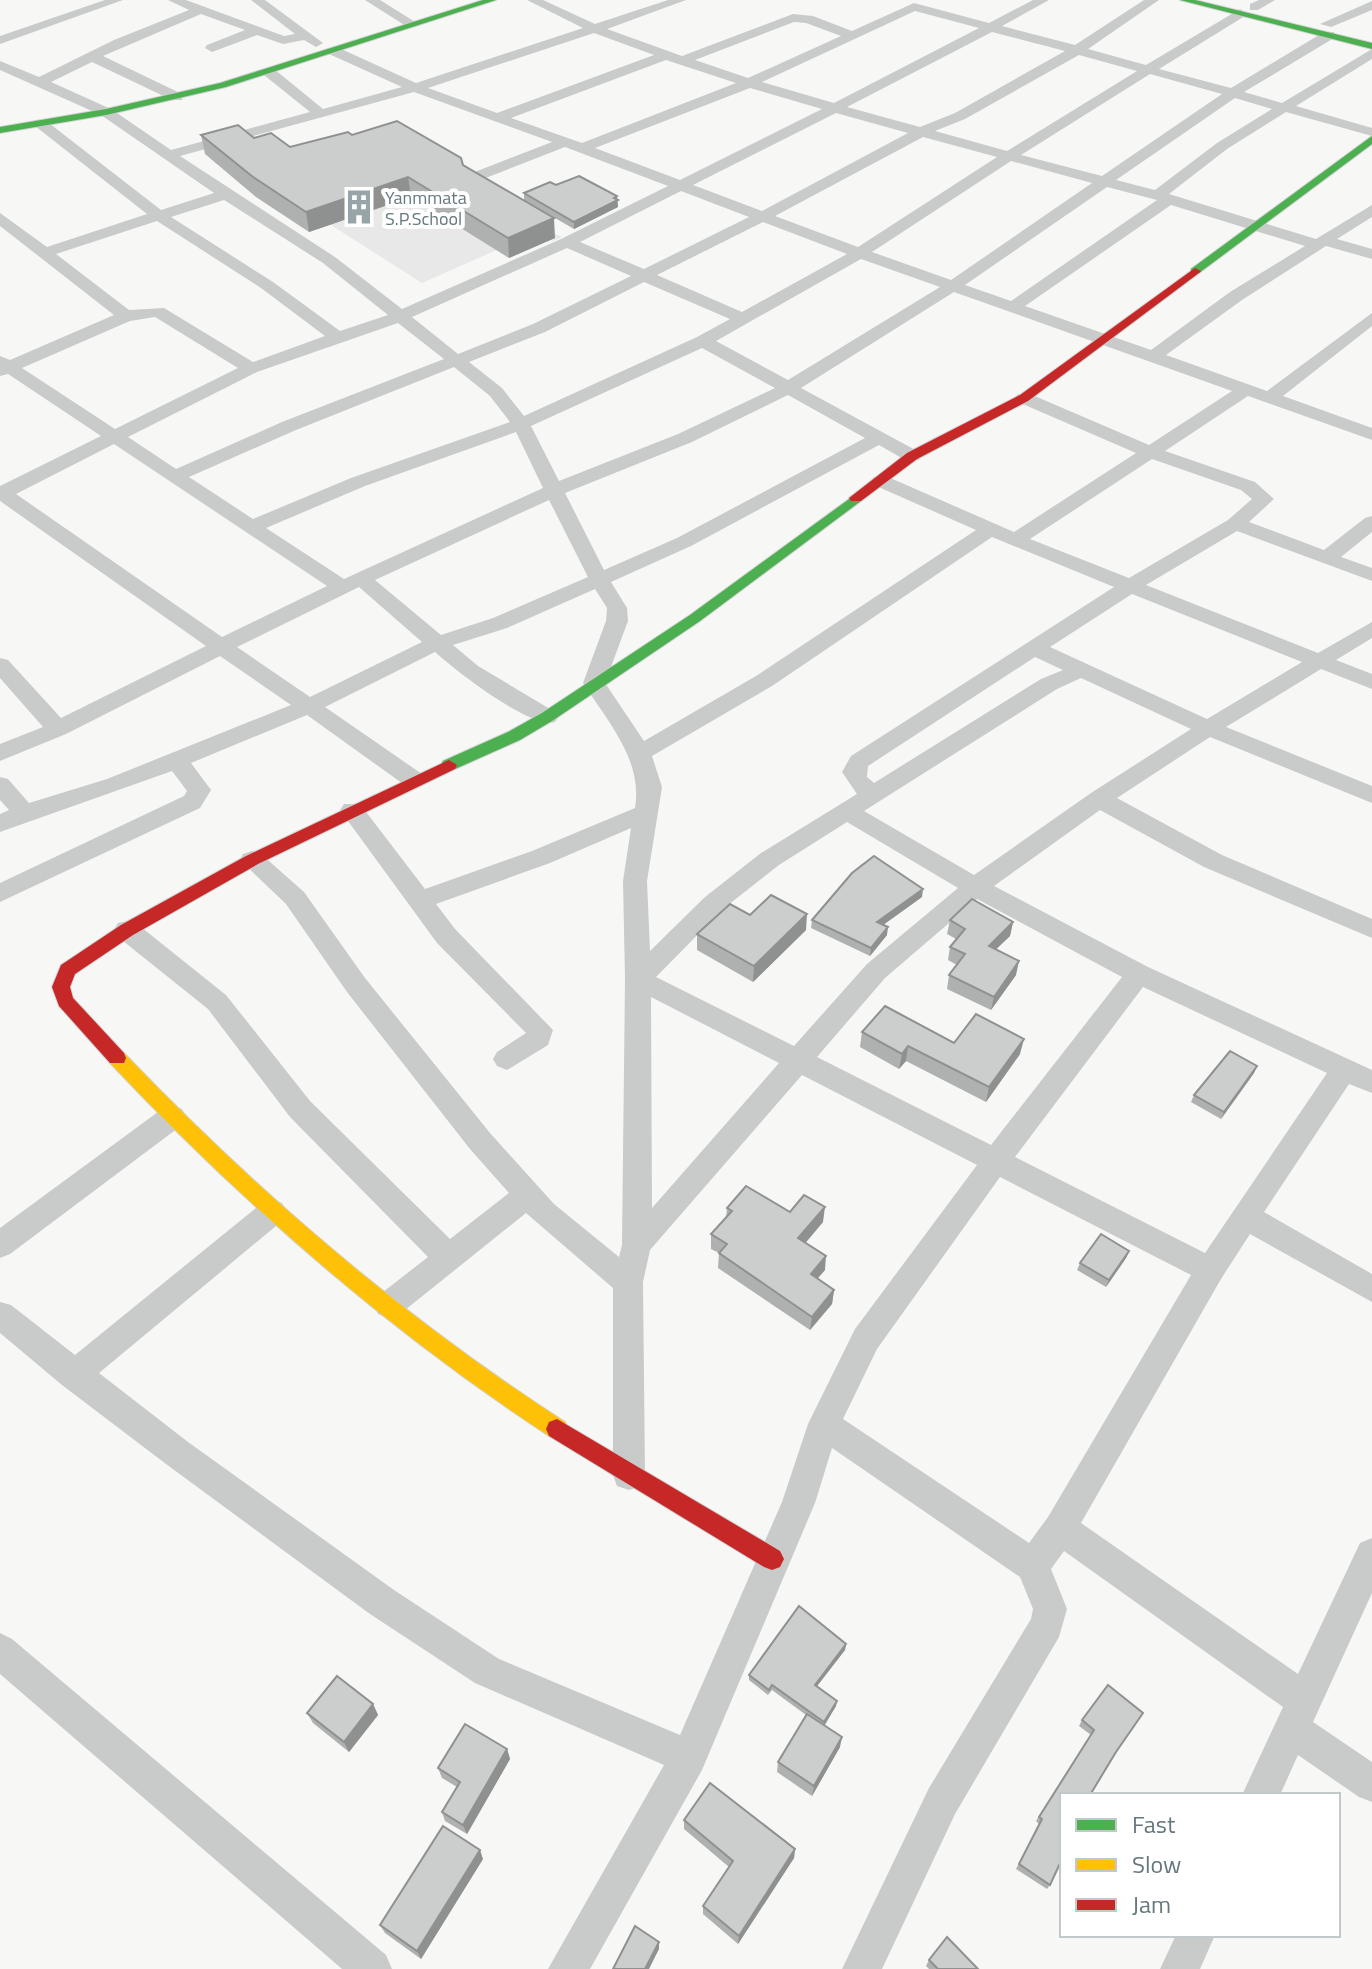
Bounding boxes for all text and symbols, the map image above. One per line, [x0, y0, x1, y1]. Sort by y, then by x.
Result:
place label: Yanmmata S.P.School [385, 184, 467, 232]
building icon: Yanmmata S.P.School [340, 188, 378, 226]
legend [1060, 1793, 1340, 1937]
text: Fast [1132, 1806, 1176, 1842]
text: Slow [1132, 1846, 1181, 1882]
text: Jam [1132, 1886, 1171, 1922]

